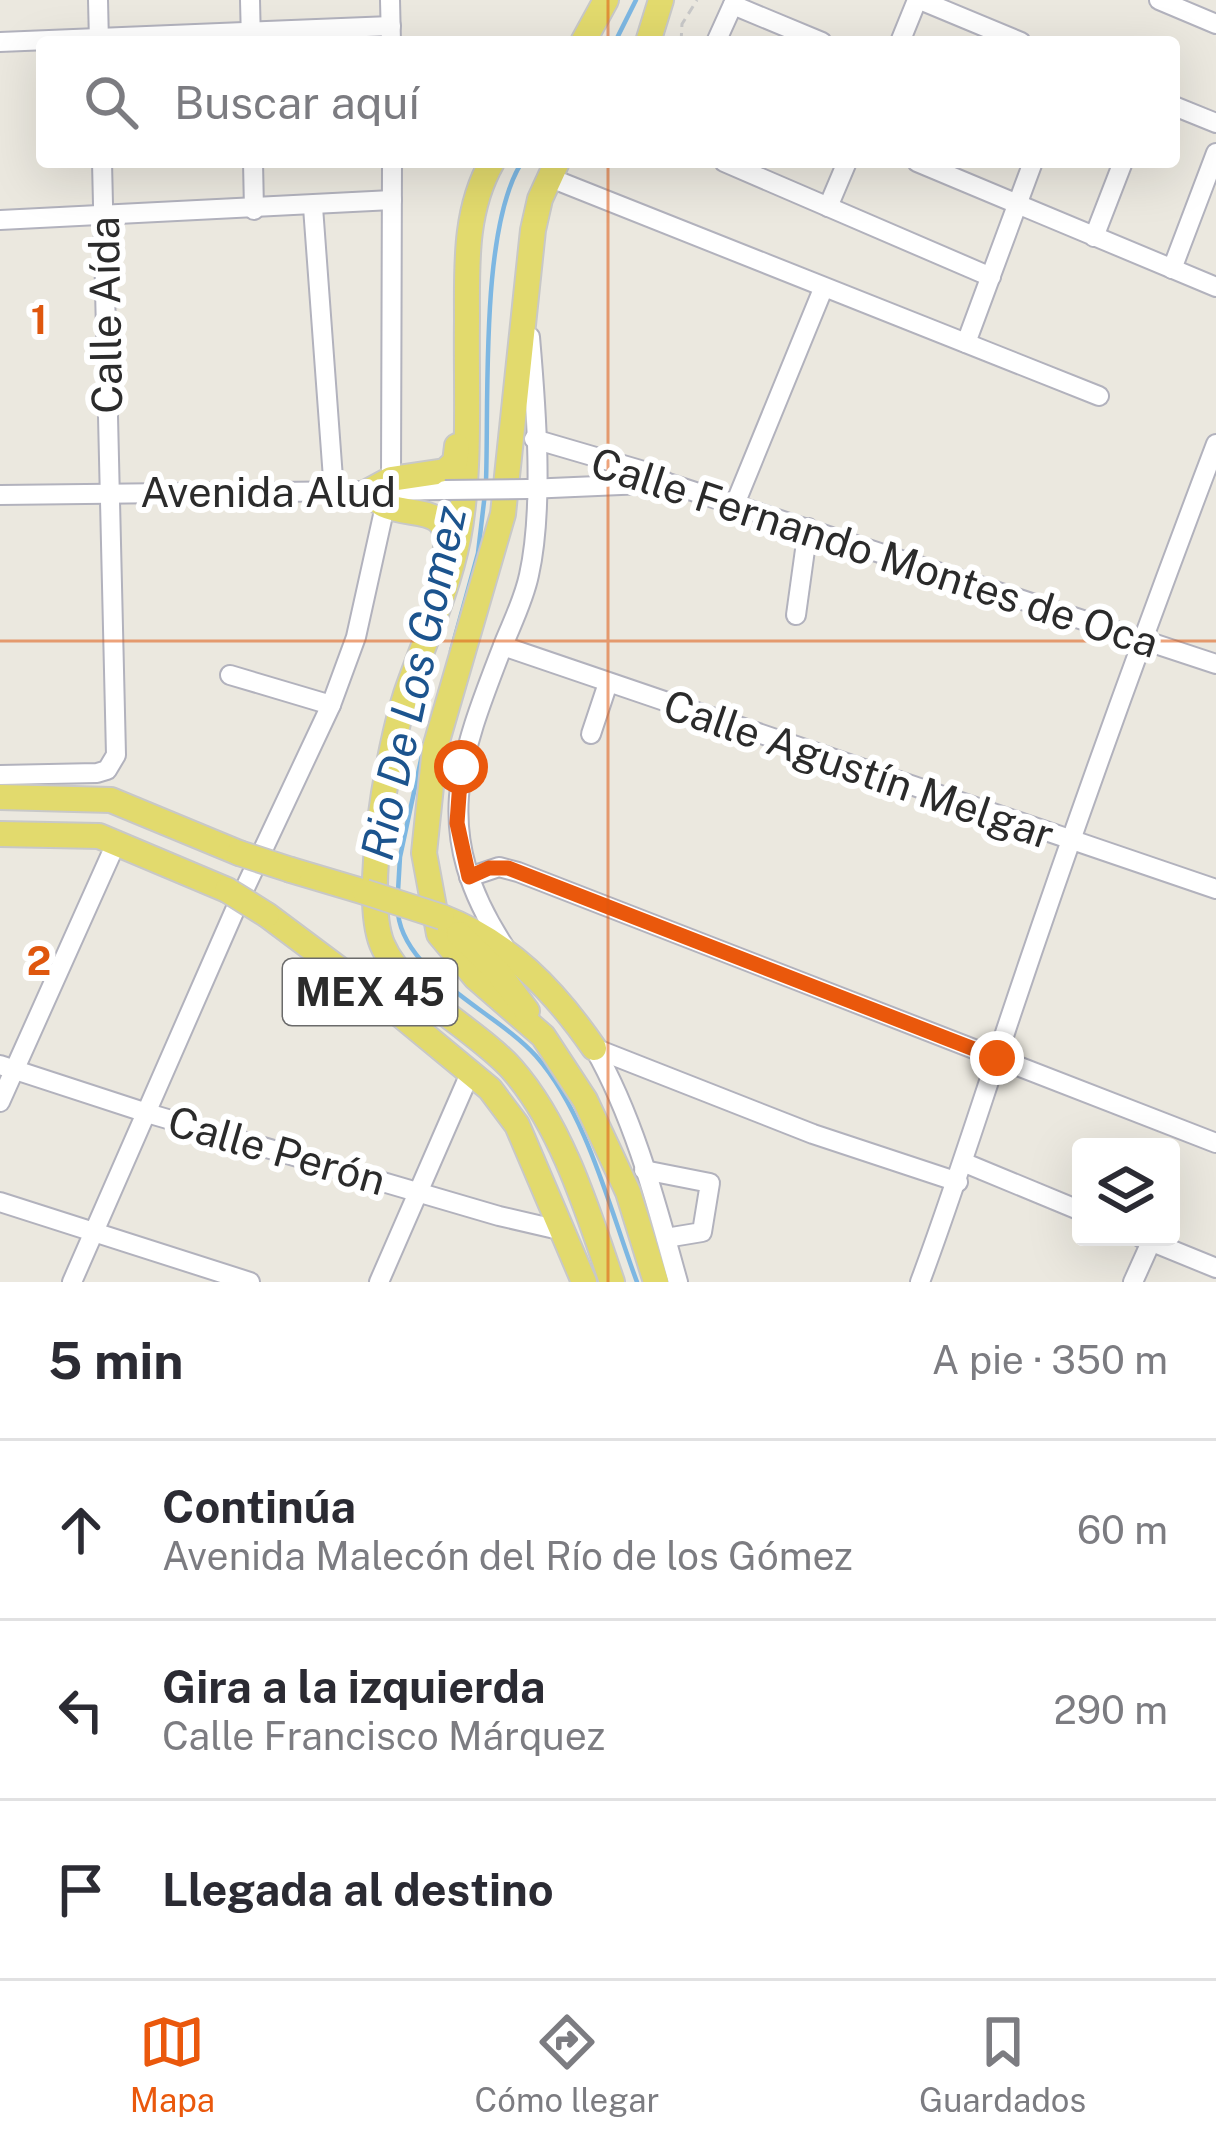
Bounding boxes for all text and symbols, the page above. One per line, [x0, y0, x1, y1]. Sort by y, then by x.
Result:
search box [36, 36, 1180, 168]
icon: search [78, 69, 144, 135]
text: Buscar aquí [174, 76, 420, 129]
street label: Calle Aída [79, 216, 131, 414]
text: 1 [31, 297, 47, 343]
street label: Calle Fernando Montes de Oca [585, 437, 1165, 667]
street label: Avenida Alud [140, 467, 396, 516]
water label: Rio De Los Gomez [350, 501, 476, 865]
street label: Calle Agustín Melgar [657, 679, 1061, 859]
route start [434, 740, 488, 794]
text: 2 [27, 938, 51, 984]
road number: MEX 45 [283, 959, 457, 1025]
route end [970, 1031, 1024, 1085]
street label: Calle Perón [163, 1096, 391, 1204]
map controls [1072, 1138, 1180, 1246]
button: layers [1072, 1138, 1180, 1246]
text: 5 min [48, 1331, 184, 1390]
text: A pie · 350 m [932, 1337, 1168, 1383]
text: Continúa [162, 1480, 356, 1533]
icon: ahead [48, 1497, 114, 1563]
text: 60 m [1077, 1507, 1168, 1553]
text: Avenida Malecón del Río de los Gómez [162, 1533, 853, 1579]
text: Gira a la izquierda [162, 1660, 545, 1713]
icon: left [48, 1677, 114, 1743]
text: 290 m [1054, 1687, 1168, 1733]
text: Calle Francisco Márquez [162, 1713, 605, 1759]
icon: arrive [48, 1857, 114, 1923]
text: Llegada al destino [162, 1863, 554, 1916]
tab: Mapa [130, 2009, 215, 2119]
tab: Cómo llegar [475, 2009, 659, 2119]
tab: Guardados [919, 2009, 1086, 2119]

